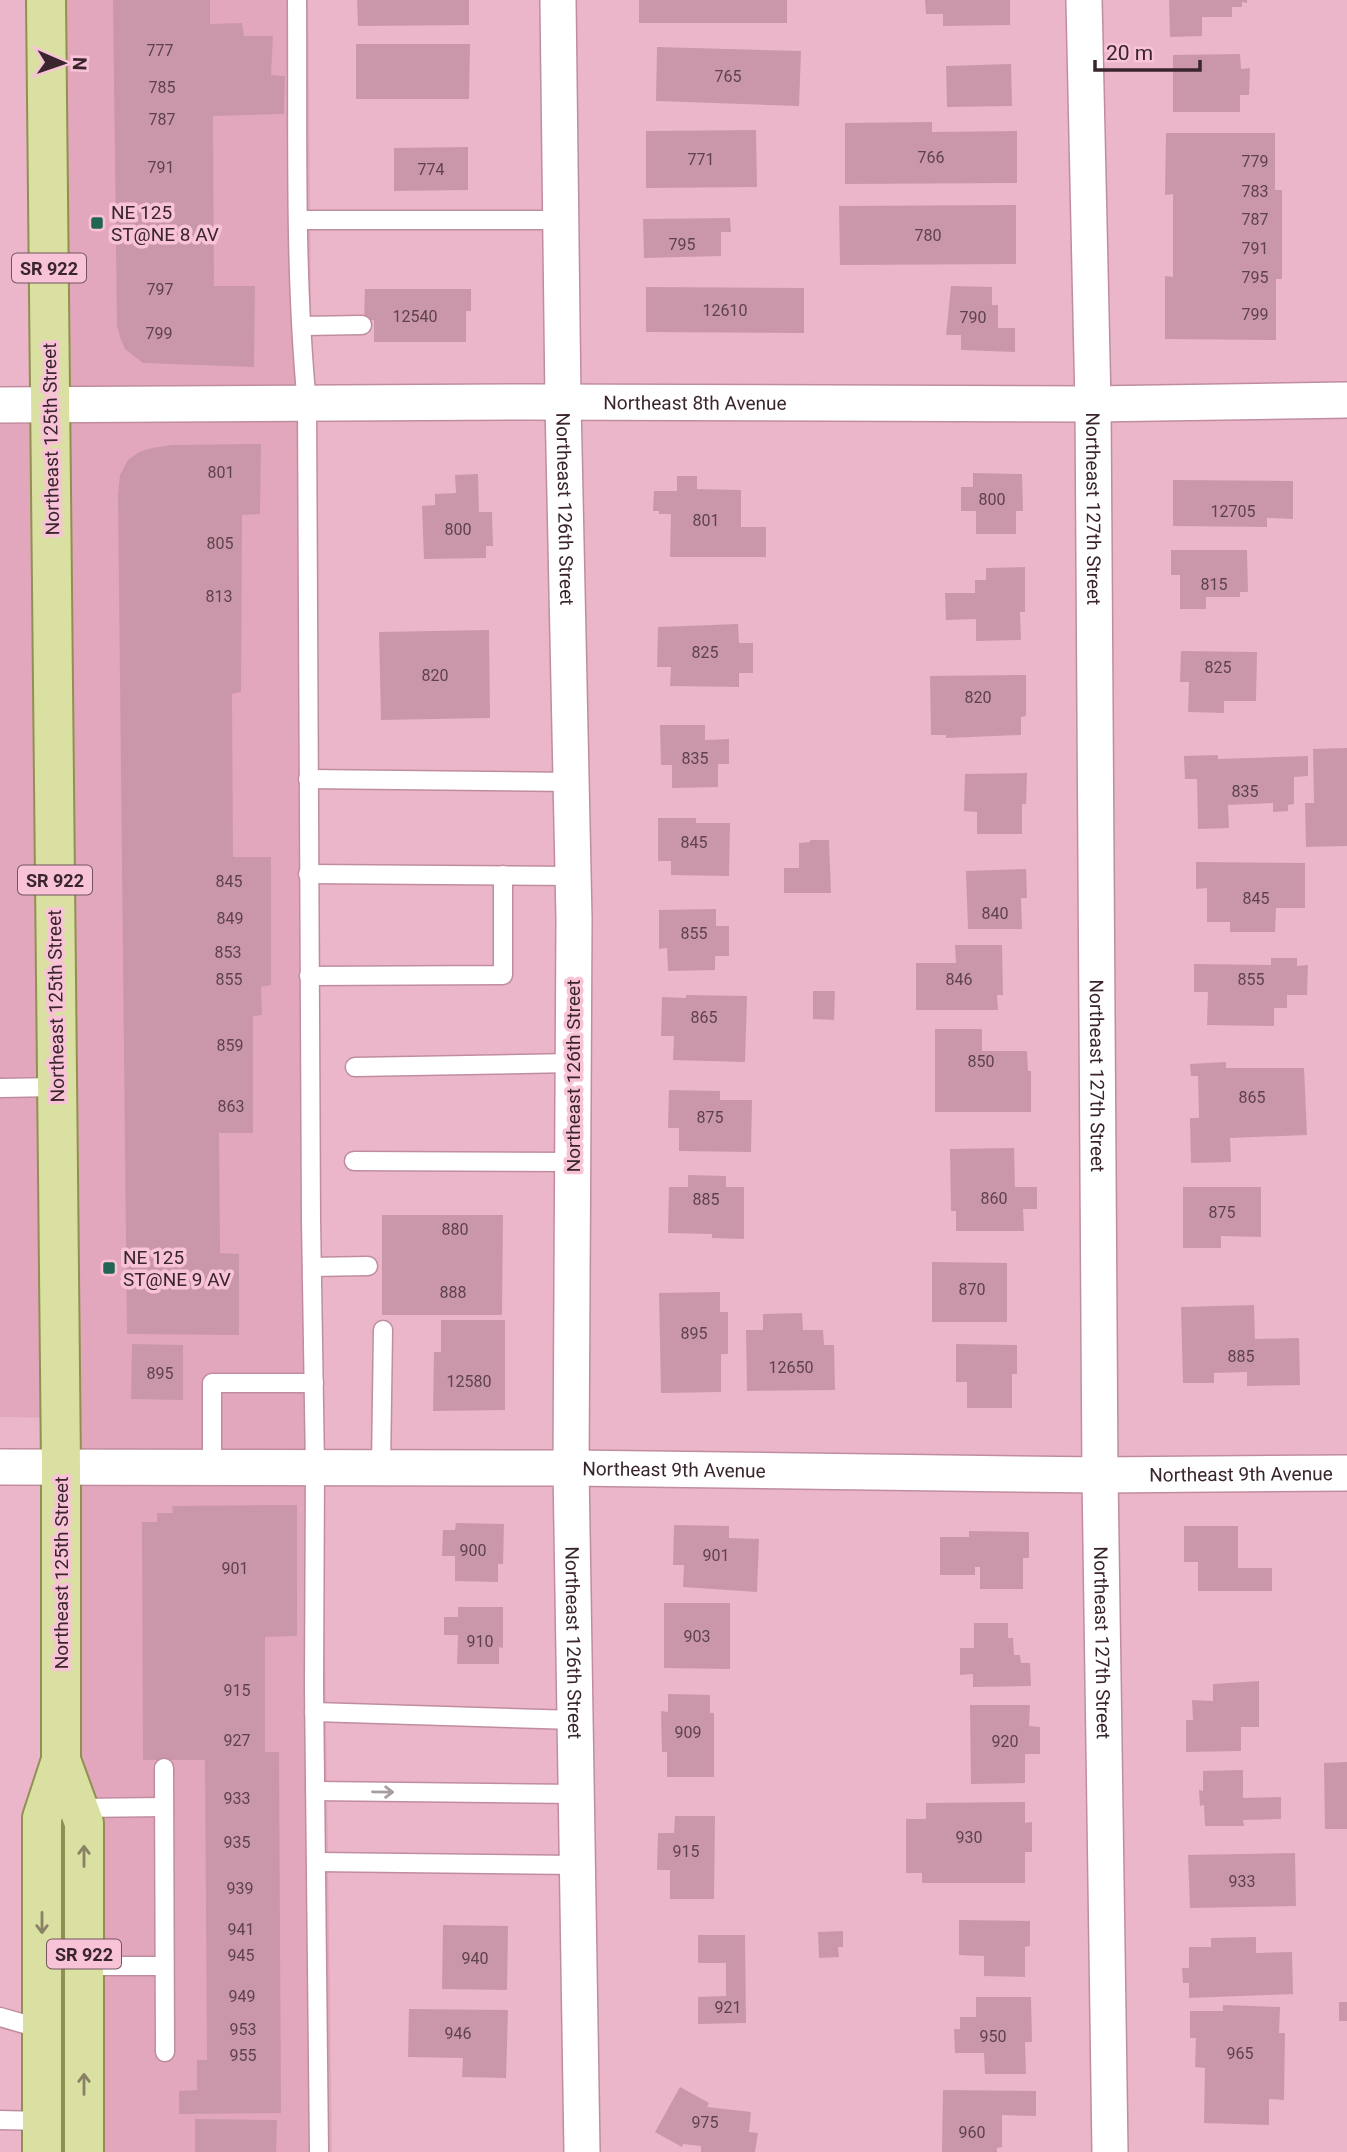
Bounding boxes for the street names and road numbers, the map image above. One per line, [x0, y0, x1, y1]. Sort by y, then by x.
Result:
road number: SR 922 [12, 254, 86, 282]
street label: Northeast 125th Street [38, 342, 64, 536]
street label: Northeast 8th Avenue [603, 391, 787, 414]
street label: Northeast 126th Street [552, 412, 579, 606]
street label: Northeast 127th Street [1082, 412, 1106, 605]
road number: SR 922 [18, 866, 92, 894]
street label: Northeast 125th Street [43, 909, 69, 1103]
street label: Northeast 127th Street [1085, 979, 1110, 1172]
street label: Northeast 126th Street [562, 980, 585, 1172]
street label: Northeast 9th Avenue [582, 1457, 766, 1482]
street label: Northeast 9th Avenue [1149, 1462, 1333, 1486]
street label: Northeast 125th Street [50, 1477, 73, 1669]
street label: Northeast 126th Street [561, 1546, 587, 1739]
street label: Northeast 127th Street [1090, 1546, 1115, 1739]
road number: SR 922 [47, 1940, 121, 1968]

